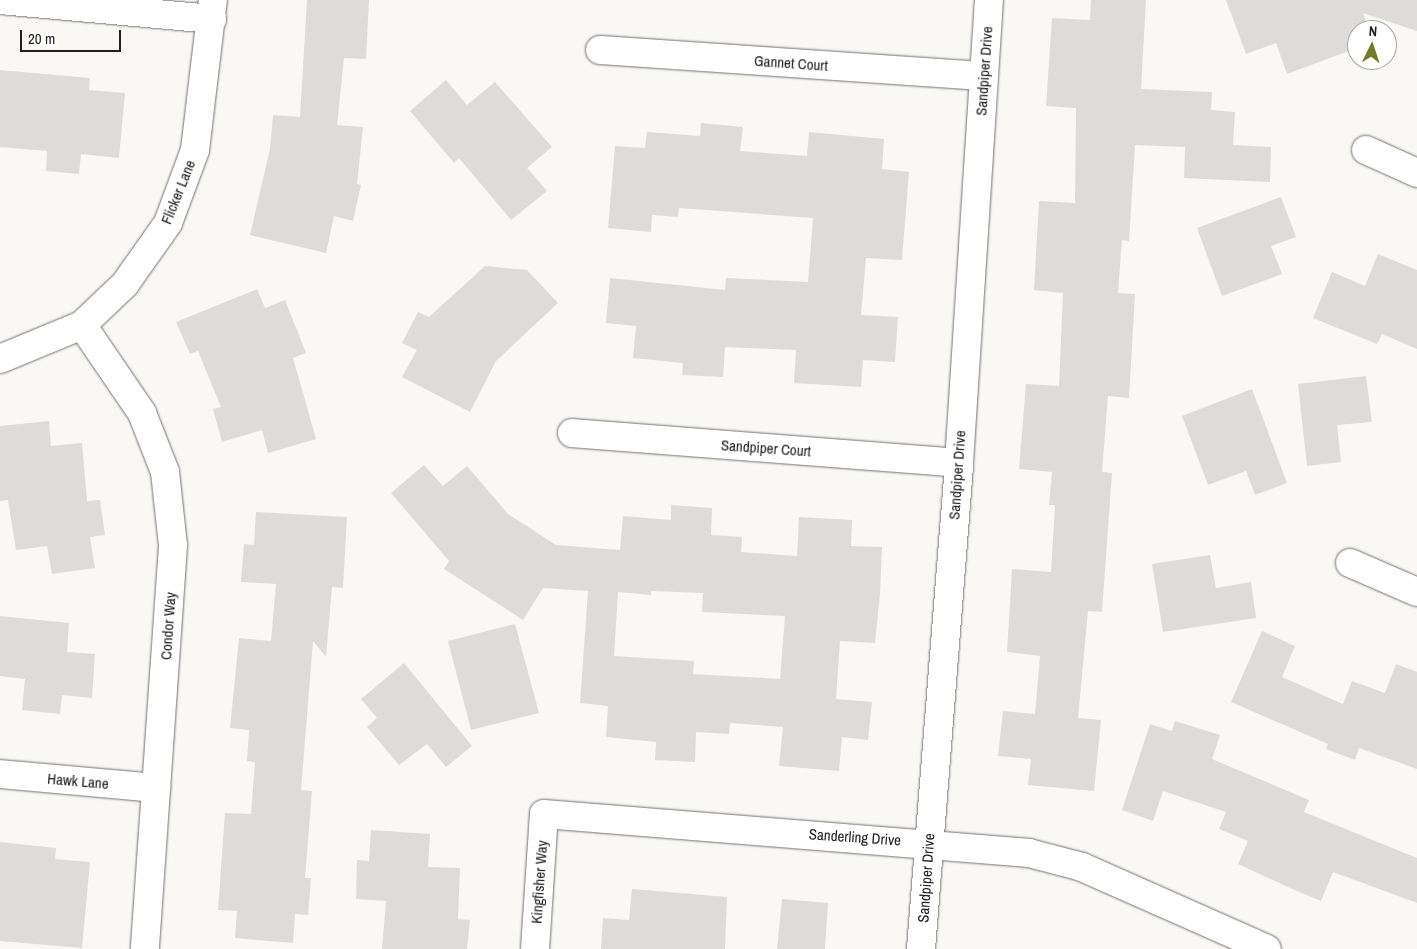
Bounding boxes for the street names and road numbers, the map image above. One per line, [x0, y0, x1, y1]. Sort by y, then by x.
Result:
street label: Sandpiper Drive [972, 26, 996, 116]
street label: Gannet Court [754, 51, 828, 75]
street label: Flicker Lane [157, 157, 199, 227]
street label: Sandpiper Drive [945, 430, 969, 520]
street label: Sandpiper Court [720, 436, 812, 460]
street label: Condor Way [157, 592, 179, 660]
street label: Hawk Lane [47, 769, 109, 793]
street label: Sanderling Drive [808, 825, 902, 849]
street label: Sandpiper Drive [914, 833, 938, 923]
street label: Kingfisher Way [527, 840, 551, 924]

